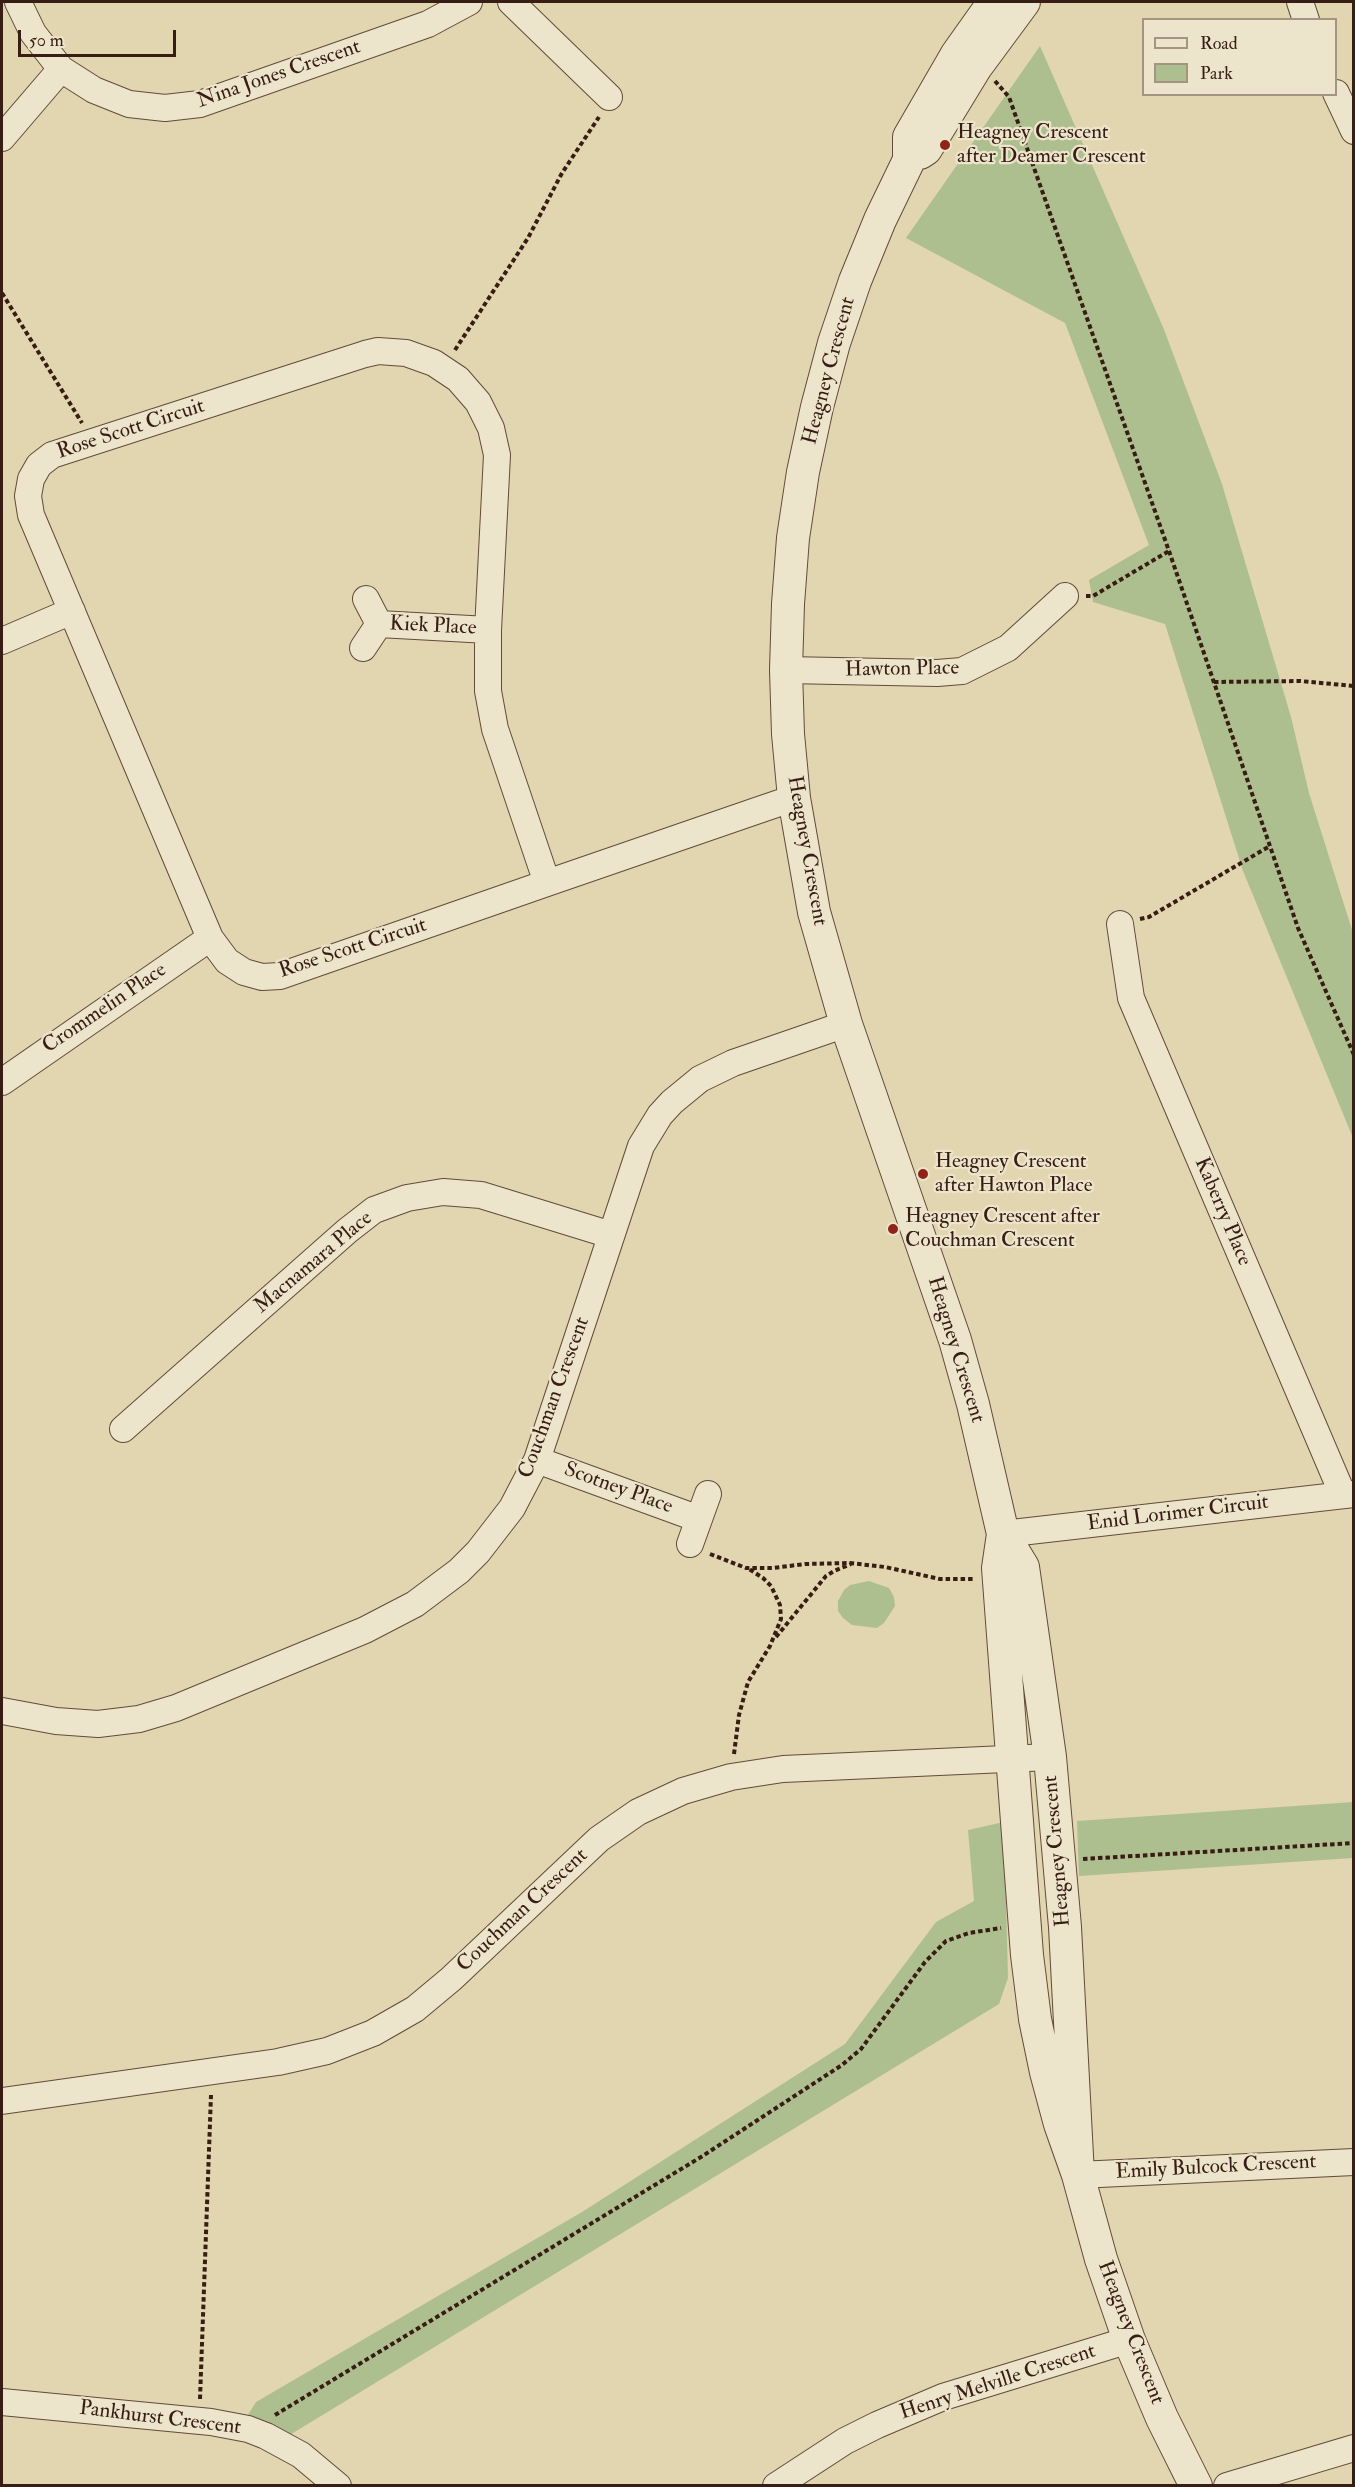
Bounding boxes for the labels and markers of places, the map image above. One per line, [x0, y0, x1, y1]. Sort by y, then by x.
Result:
place label: Heagney Crescent after Deamer Crescent [957, 120, 1146, 170]
marker: Heagney Crescent after Deamer Crescent [938, 138, 952, 152]
place label: Heagney Crescent after Hawton Place [935, 1149, 1092, 1199]
marker: Heagney Crescent after Hawton Place [916, 1167, 930, 1181]
place label: Heagney Crescent after Couchman Crescent [905, 1204, 1100, 1254]
marker: Heagney Crescent after Couchman Crescent [886, 1222, 900, 1236]

